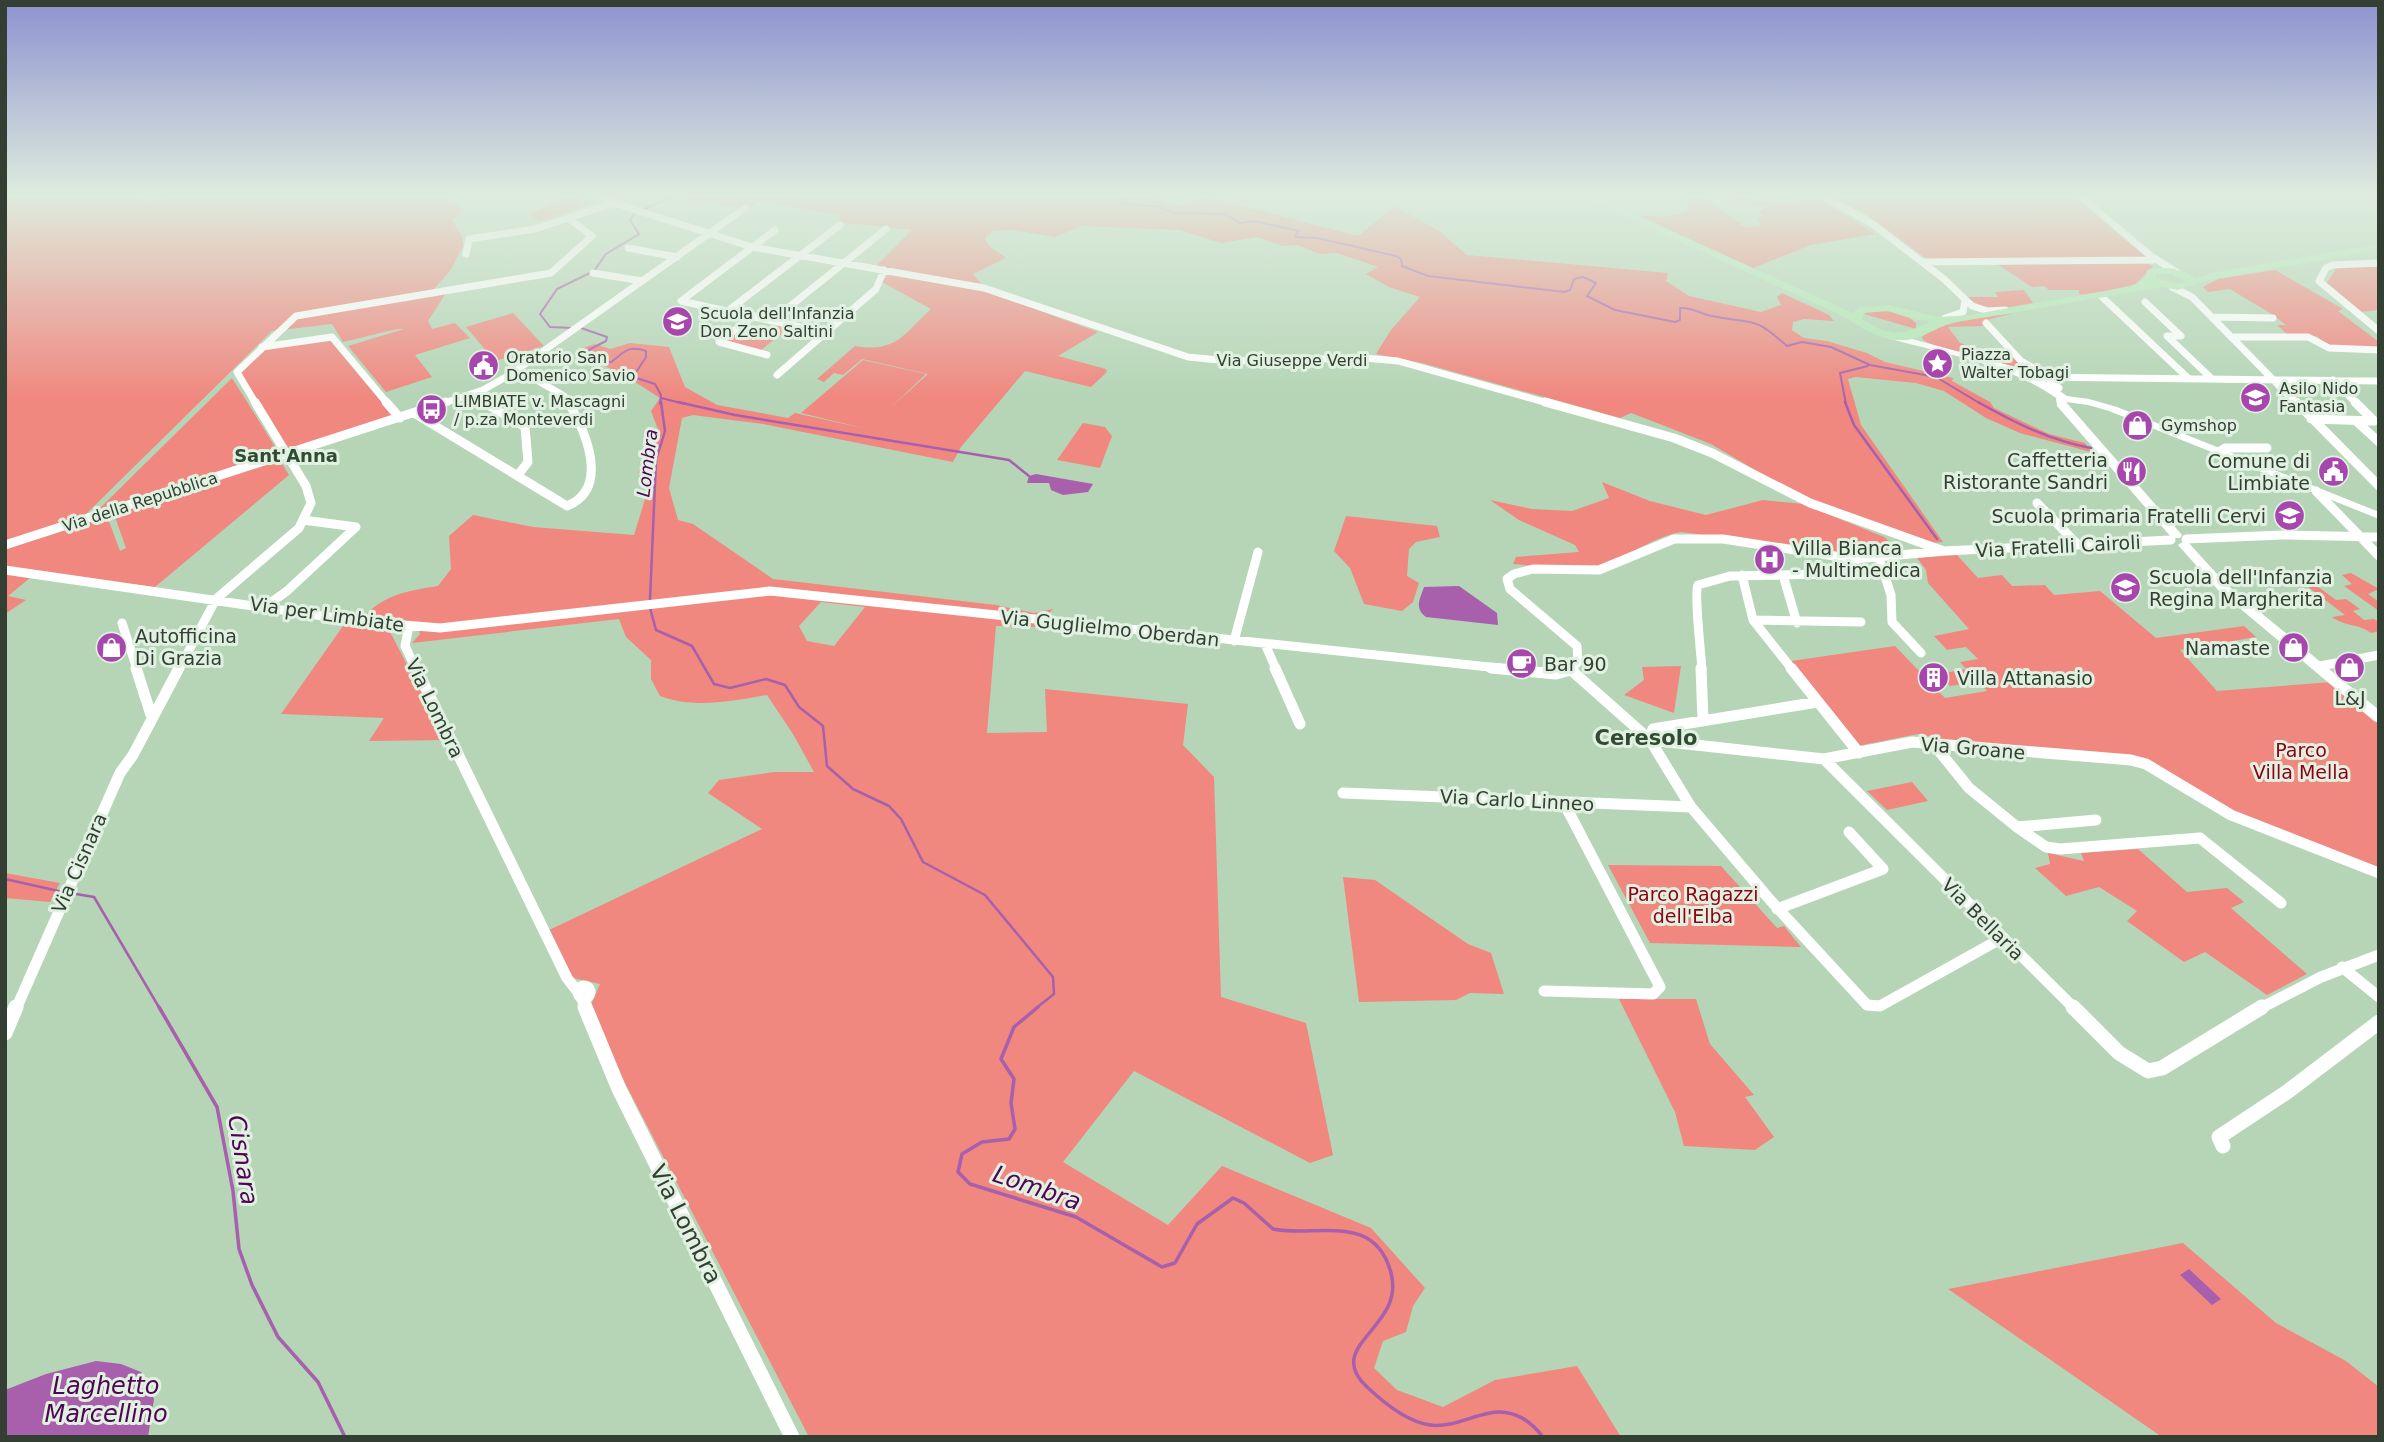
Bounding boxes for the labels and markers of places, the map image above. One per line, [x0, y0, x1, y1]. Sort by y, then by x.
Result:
place label: Scuola dell'Infanzia Don Zeno Saltini [700, 304, 855, 341]
school or university icon: Scuola dell'Infanzia Don Zeno Saltini [660, 305, 694, 339]
place label: Piazza Walter Tobagi [1961, 345, 2069, 382]
place icon: Piazza Walter Tobagi [1921, 346, 1955, 380]
place label: Oratorio San Domenico Savio [506, 348, 635, 385]
public building icon: Oratorio San Domenico Savio [466, 349, 500, 383]
place label: Asilo Nido Fantasia [2279, 379, 2358, 416]
school or university icon: Asilo Nido Fantasia [2239, 380, 2273, 414]
place label: LIMBIATE v. Mascagni / p.za Monteverdi [454, 392, 626, 429]
bus stop icon: LIMBIATE v. Mascagni / p.za Monteverdi [414, 393, 448, 427]
shop icon: Gymshop [2121, 408, 2155, 442]
place label: Gymshop [2161, 416, 2237, 435]
place label: Caffetteria Ristorante Sandri [1943, 449, 2108, 493]
place label: Comune di Limbiate [2207, 450, 2310, 494]
restaurant icon: Caffetteria Ristorante Sandri [2114, 454, 2148, 488]
public building icon: Comune di Limbiate [2316, 455, 2350, 489]
school or university icon: Scuola primaria Fratelli Cervi [2272, 499, 2306, 533]
place label: Scuola primaria Fratelli Cervi [1991, 505, 2266, 527]
place label: Villa Bianca - Multimedica [1792, 537, 1921, 581]
hospital icon: Villa Bianca - Multimedica [1752, 542, 1786, 576]
place label: Scuola dell'Infanzia Regina Margherita [2149, 566, 2333, 610]
school or university icon: Scuola dell'Infanzia Regina Margherita [2109, 571, 2143, 605]
place label: Autofficina Di Grazia [135, 625, 237, 669]
shop icon: Autofficina Di Grazia [95, 630, 129, 664]
shop icon: Namaste [2276, 631, 2310, 665]
place label: Namaste [2185, 637, 2270, 659]
cafe icon: Bar 90 [1504, 647, 1538, 681]
shop icon: L&J [2333, 650, 2367, 684]
place label: Bar 90 [1544, 653, 1607, 675]
building icon: Villa Attanasio [1917, 661, 1951, 695]
place label: Villa Attanasio [1957, 667, 2093, 689]
place label: L&J [2334, 687, 2366, 709]

